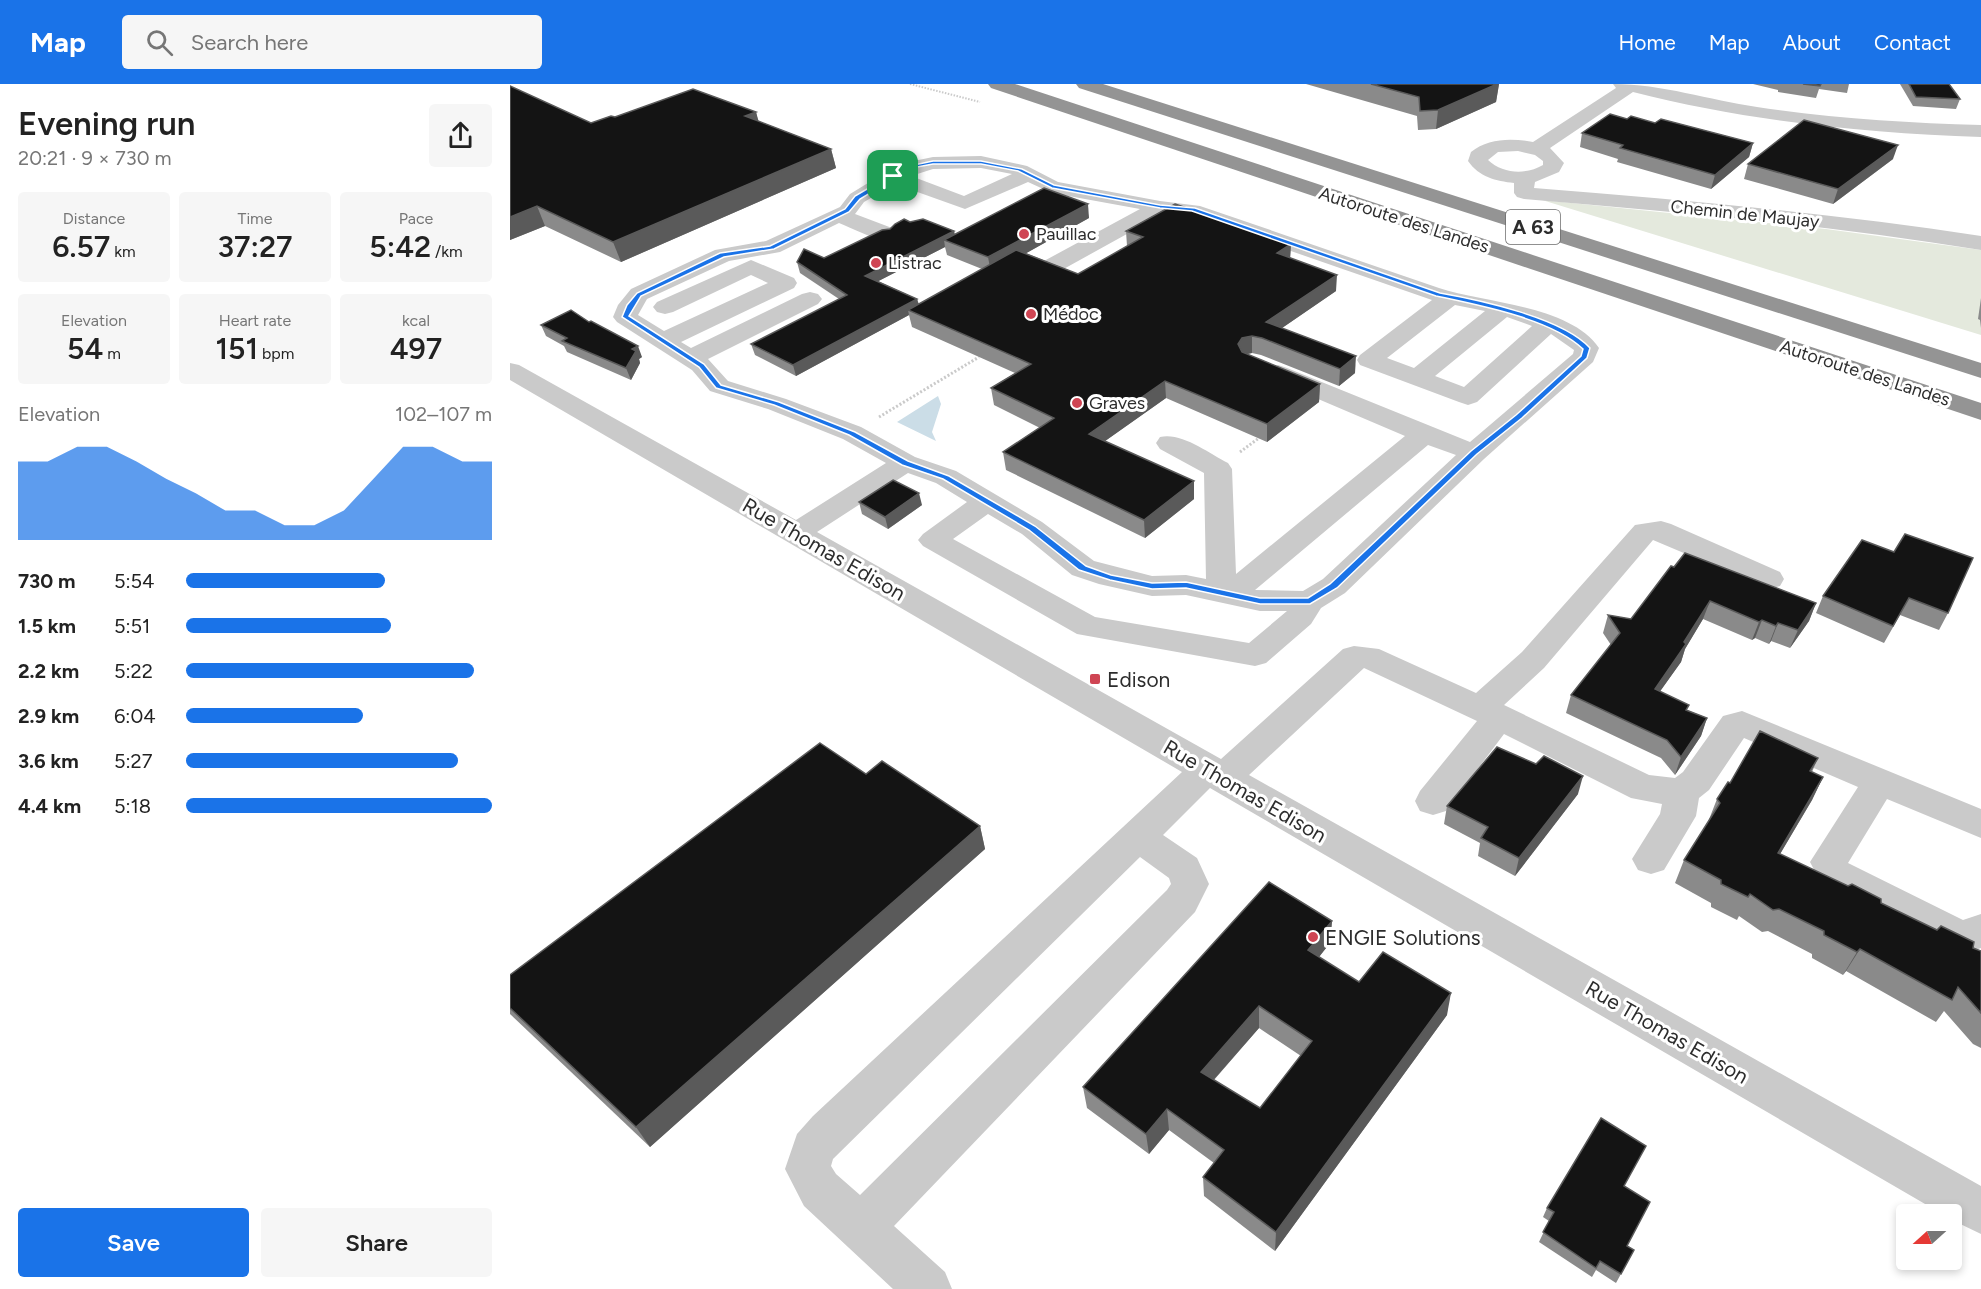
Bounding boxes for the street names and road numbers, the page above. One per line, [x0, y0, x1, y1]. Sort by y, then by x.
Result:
street label: Autoroute des Landes [1316, 182, 1492, 258]
street label: Chemin de Maujay [1670, 195, 1821, 233]
road number: A 63 [1506, 210, 1560, 244]
street label: Autoroute des Landes [1777, 335, 1953, 411]
street label: Rue Thomas Edison [738, 492, 910, 606]
street label: Rue Thomas Edison [1159, 734, 1331, 848]
street label: Rue Thomas Edison [1581, 975, 1753, 1089]

